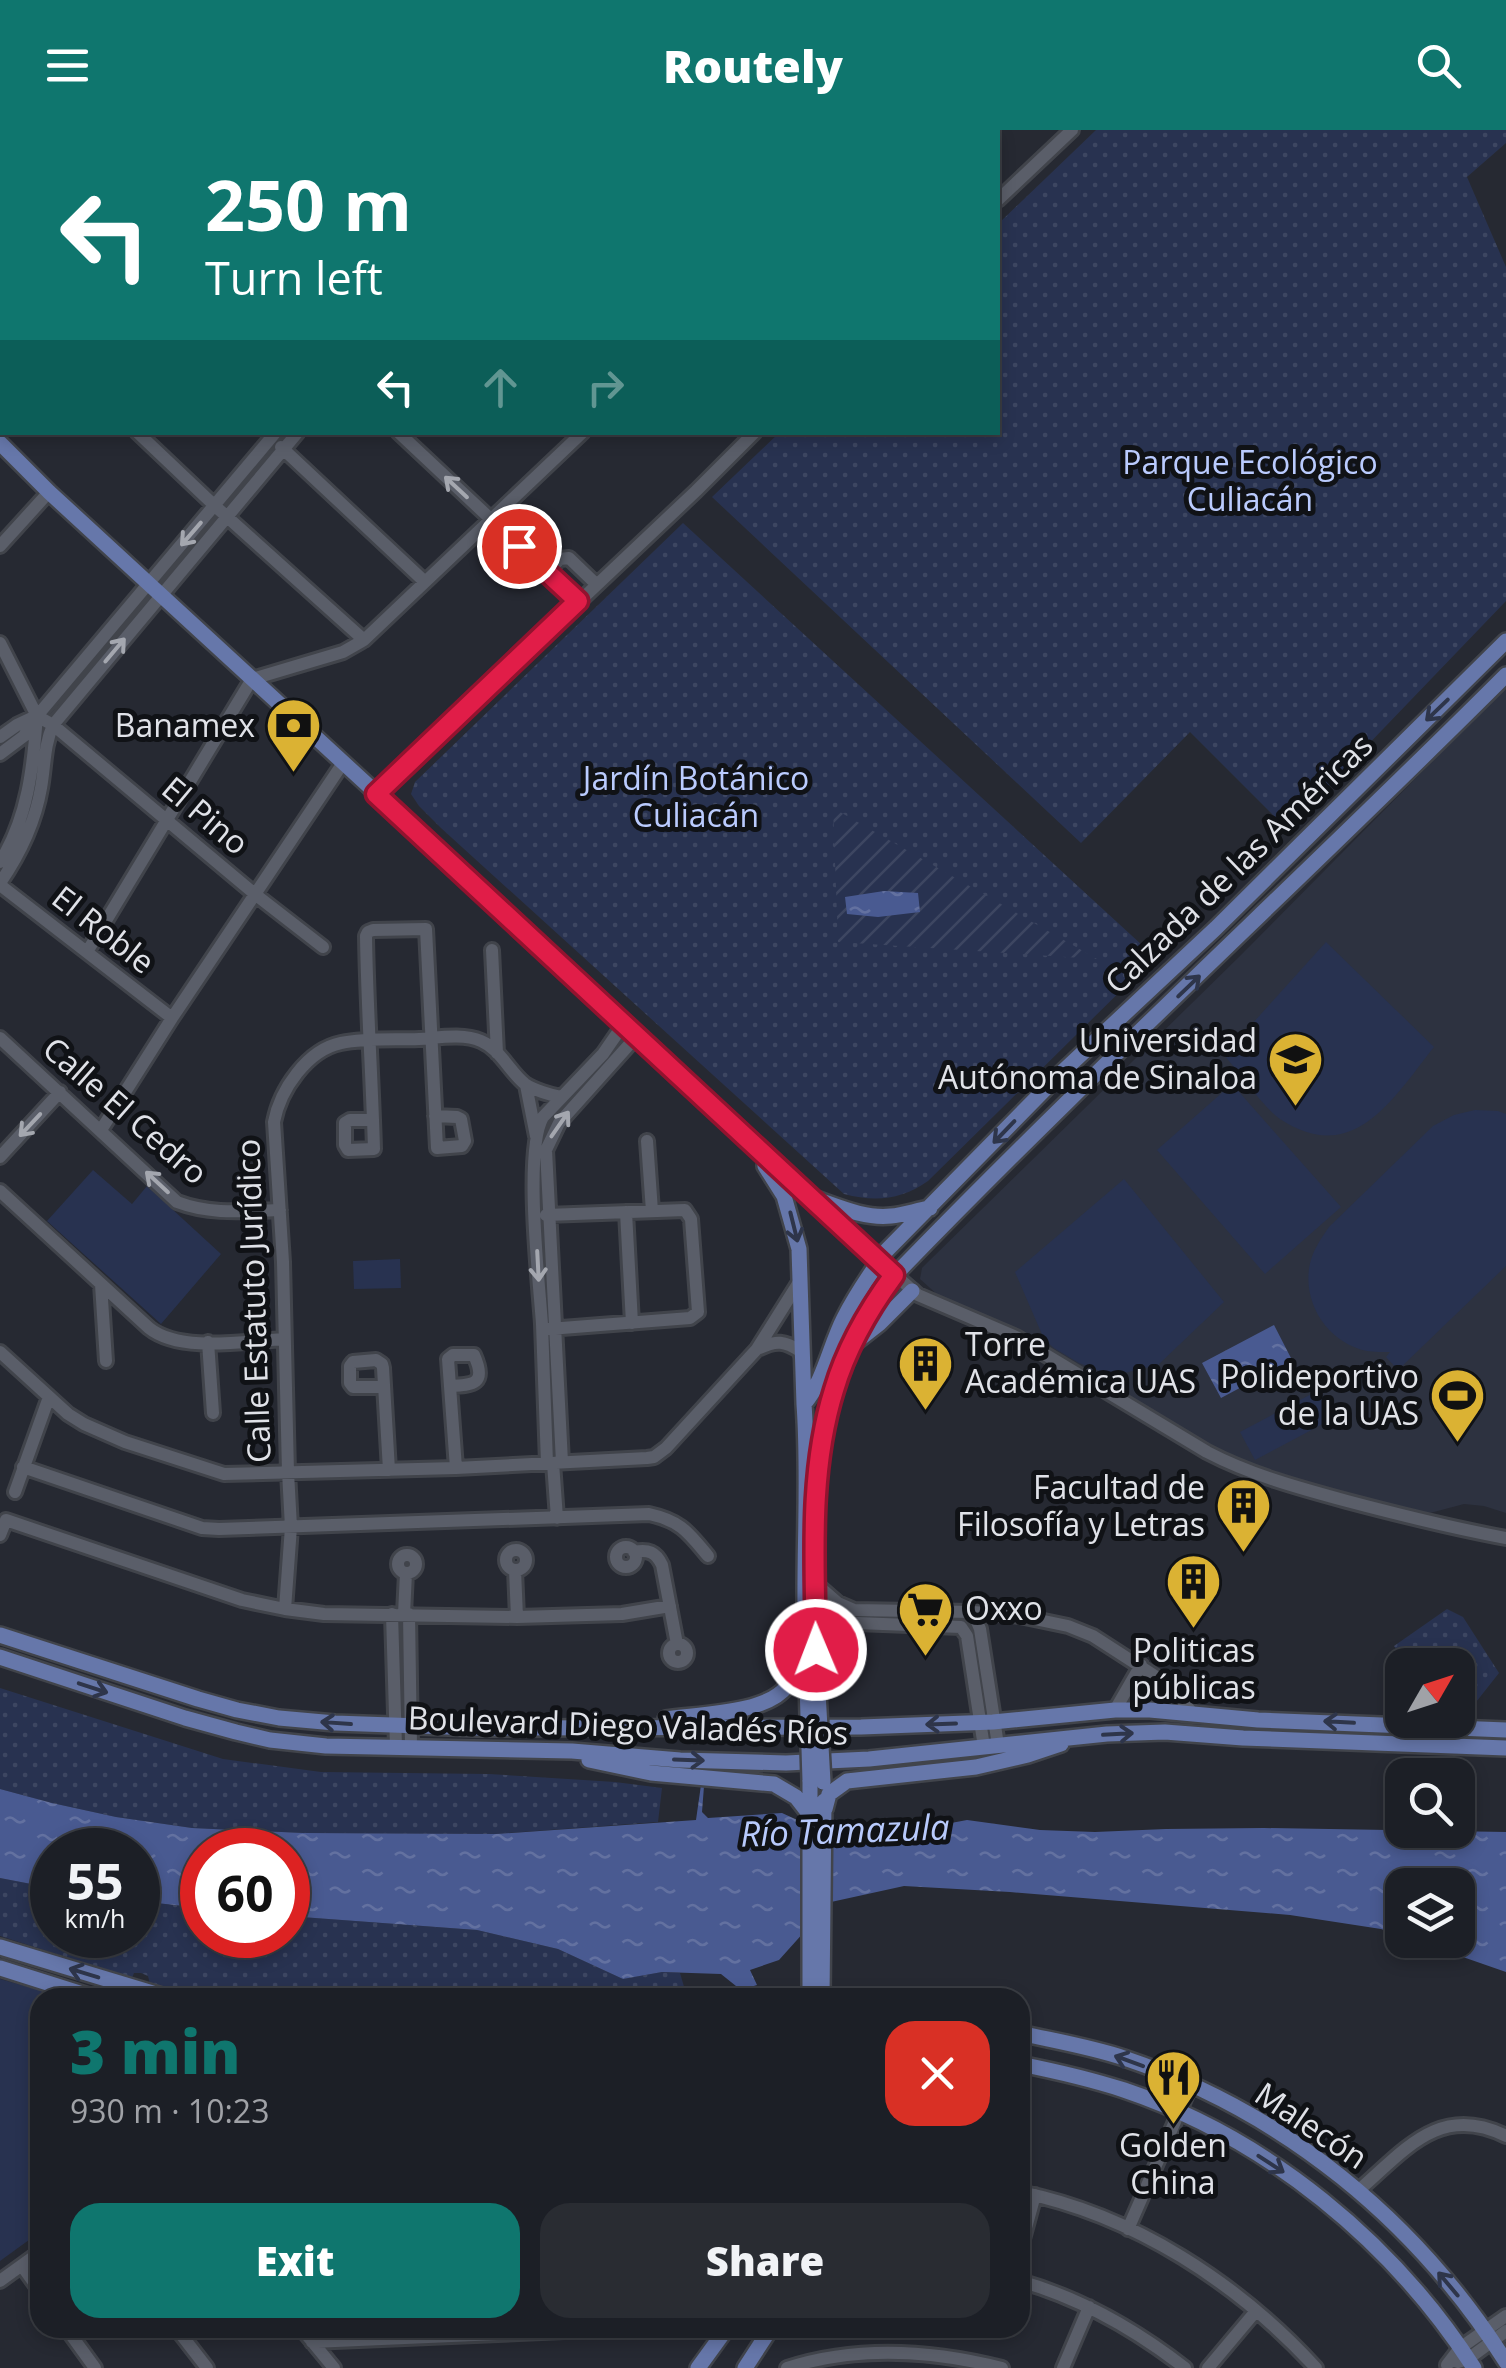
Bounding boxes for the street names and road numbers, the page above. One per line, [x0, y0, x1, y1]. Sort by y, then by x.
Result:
street label: Calzada de las Américas [1095, 723, 1381, 1002]
street label: El Pino [154, 766, 258, 864]
street label: El Roble [44, 875, 164, 982]
street label: Calle El Cedro [35, 1027, 217, 1193]
street label: Calle Estatuto Jurídico [225, 1138, 280, 1464]
street label: Boulevard Diego Valadés Ríos [407, 1695, 849, 1754]
street label: Malecón [1247, 2071, 1376, 2178]

